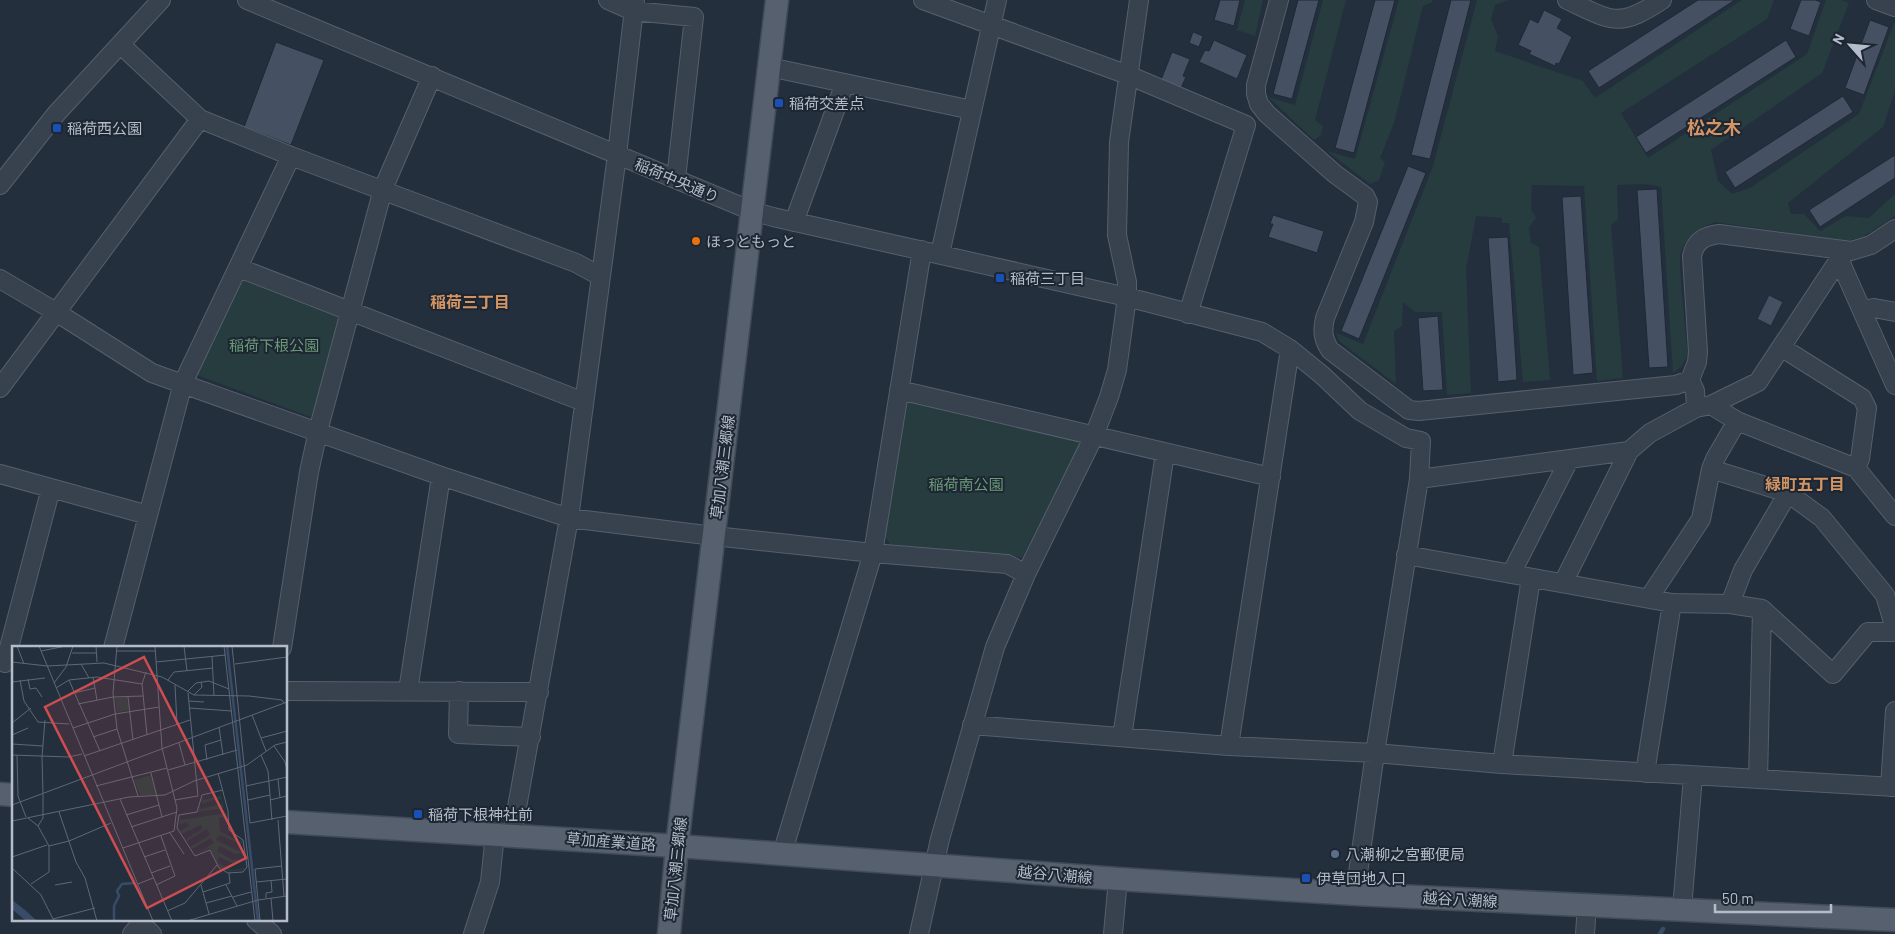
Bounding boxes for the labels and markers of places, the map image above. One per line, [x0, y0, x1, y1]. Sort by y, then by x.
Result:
place label: 稲荷交差点 [789, 94, 864, 112]
marker: 稲荷交差点 [773, 97, 785, 109]
place label: 稲荷西公園 [67, 119, 142, 137]
marker: 稲荷西公園 [51, 122, 63, 134]
place label: ほっともっと [706, 232, 796, 250]
marker: ほっともっと [690, 235, 702, 247]
place label: 稲荷三丁目 [1010, 269, 1085, 287]
marker: 稲荷三丁目 [994, 272, 1006, 284]
place label: 稲荷下根神社前 [428, 805, 533, 823]
marker: 稲荷下根神社前 [412, 808, 424, 820]
place label: 八潮柳之宮郵便局 [1345, 845, 1465, 863]
marker: 八潮柳之宮郵便局 [1329, 848, 1341, 860]
place label: 伊草団地入口 [1316, 869, 1406, 887]
marker: 伊草団地入口 [1300, 872, 1312, 884]

